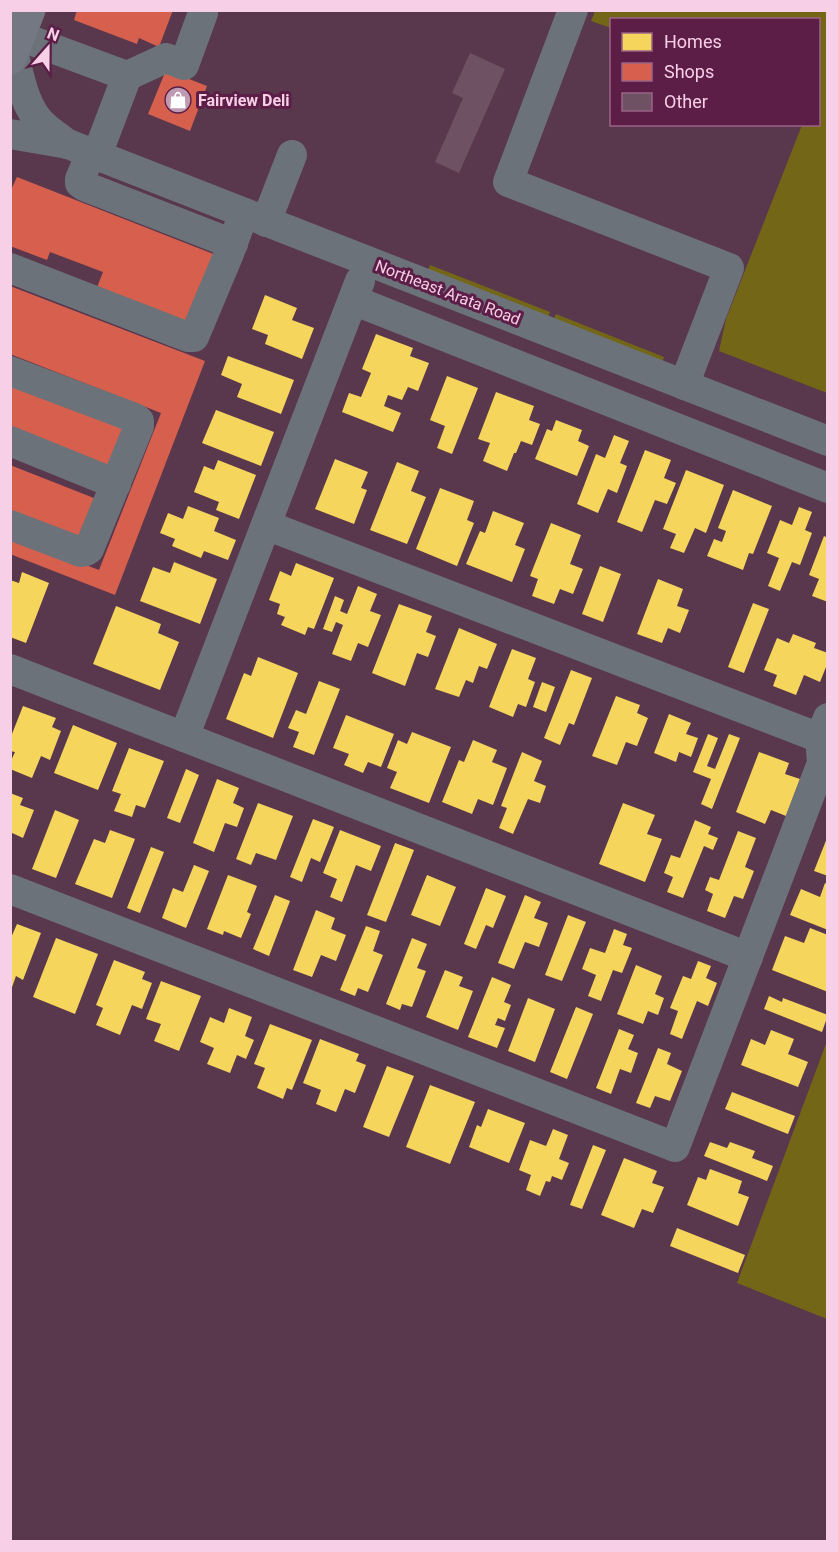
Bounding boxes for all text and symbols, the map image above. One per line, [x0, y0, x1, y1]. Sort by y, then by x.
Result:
north arrow [18, 18, 78, 78]
legend [610, 18, 820, 126]
text: N [45, 24, 62, 45]
text: Homes [664, 31, 722, 52]
text: Shops [664, 61, 714, 82]
shop icon: Fairview Deli [163, 85, 193, 115]
place label: Fairview Deli [198, 91, 290, 110]
text: Other [664, 91, 708, 112]
street label: Northeast Arata Road [373, 256, 523, 329]

